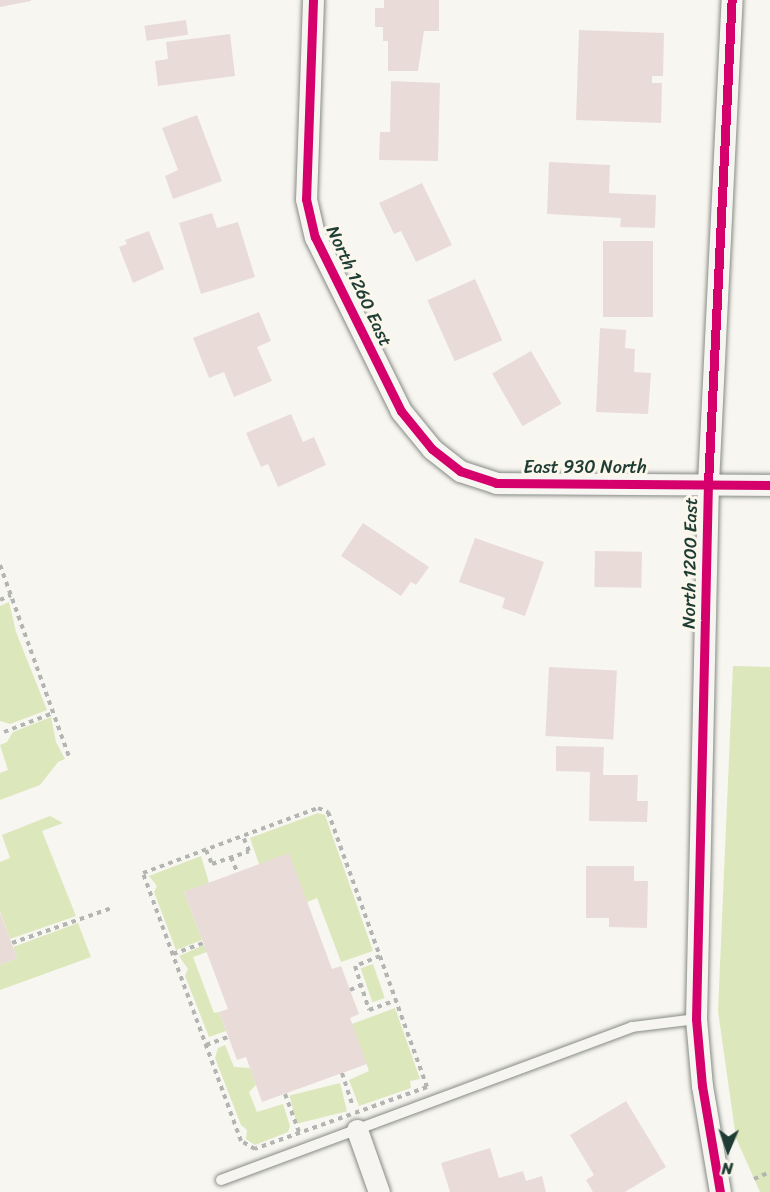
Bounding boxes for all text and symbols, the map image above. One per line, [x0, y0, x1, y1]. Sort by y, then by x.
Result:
street label: North 1260 East [322, 222, 396, 350]
street label: East 930 North [523, 456, 647, 478]
street label: North 1200 East [678, 497, 702, 629]
north arrow [698, 1120, 758, 1180]
text: N [721, 1154, 733, 1183]

